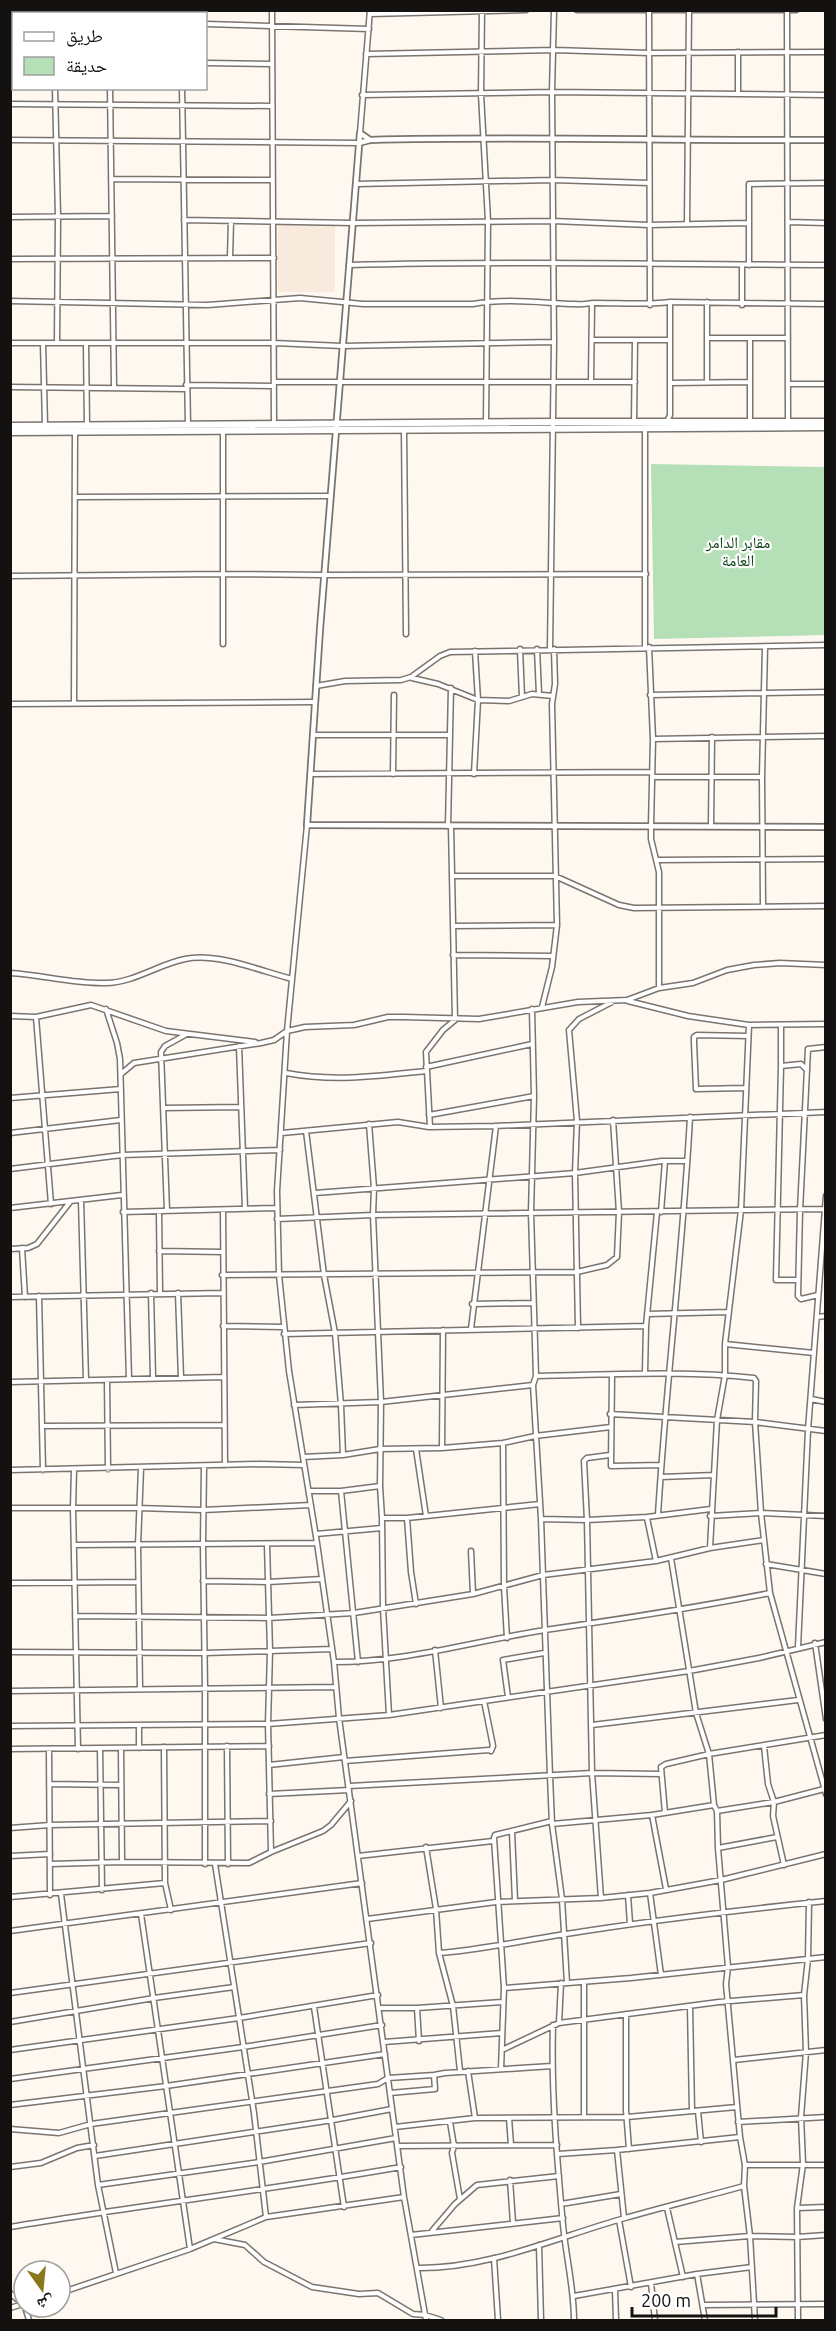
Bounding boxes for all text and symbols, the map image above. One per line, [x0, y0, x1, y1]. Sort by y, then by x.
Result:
legend [12, 12, 207, 90]
text: طريق [66, 25, 103, 47]
text: حديقة [66, 55, 107, 76]
park label: مقابر الدامر العامة [705, 533, 770, 569]
north arrow [12, 2259, 72, 2319]
scale bar [632, 2280, 776, 2318]
text: 200 m [641, 2290, 691, 2310]
text: ش [35, 2292, 56, 2314]

